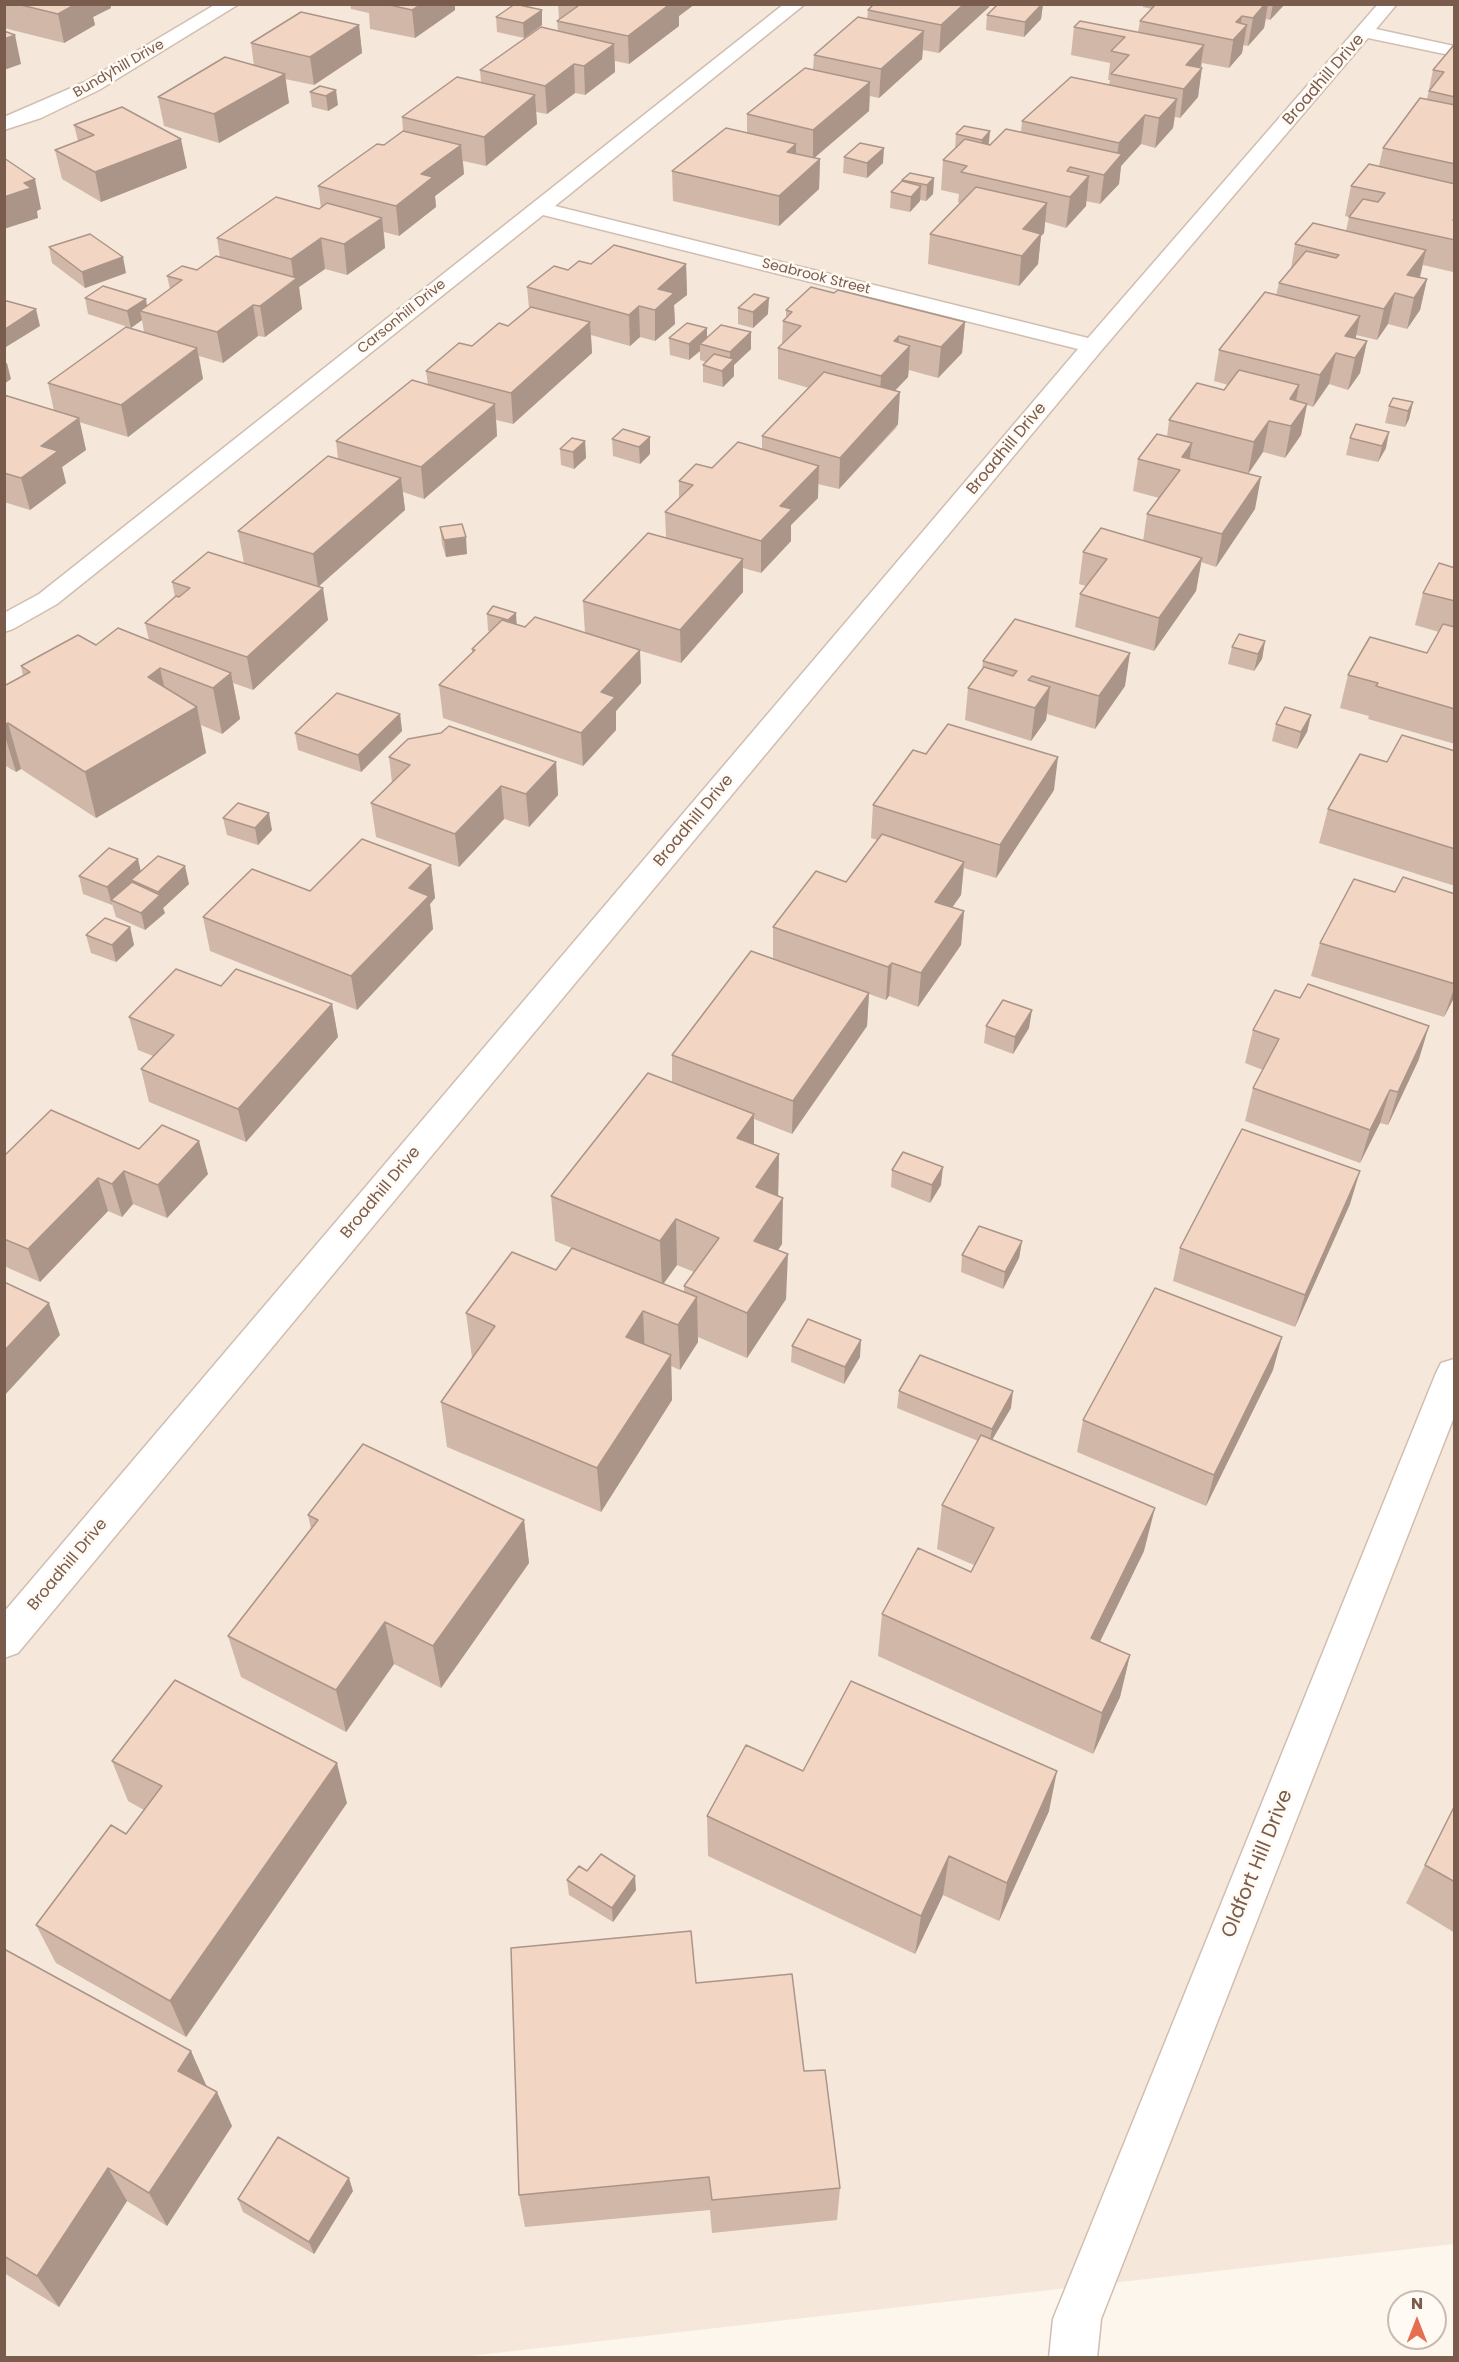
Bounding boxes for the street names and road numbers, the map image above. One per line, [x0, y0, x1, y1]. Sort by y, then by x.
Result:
street label: Broadhill Drive [1279, 31, 1369, 129]
street label: Bundyhill Drive [71, 36, 167, 102]
street label: Seabrook Street [760, 255, 872, 299]
street label: Carsonhill Drive [354, 276, 450, 358]
street label: Broadhill Drive [963, 399, 1051, 499]
street label: Broadhill Drive [650, 771, 738, 871]
street label: Broadhill Drive [337, 1143, 425, 1243]
street label: Broadhill Drive [24, 1515, 112, 1615]
street label: Oldfort Hill Drive [1217, 1786, 1299, 1942]

